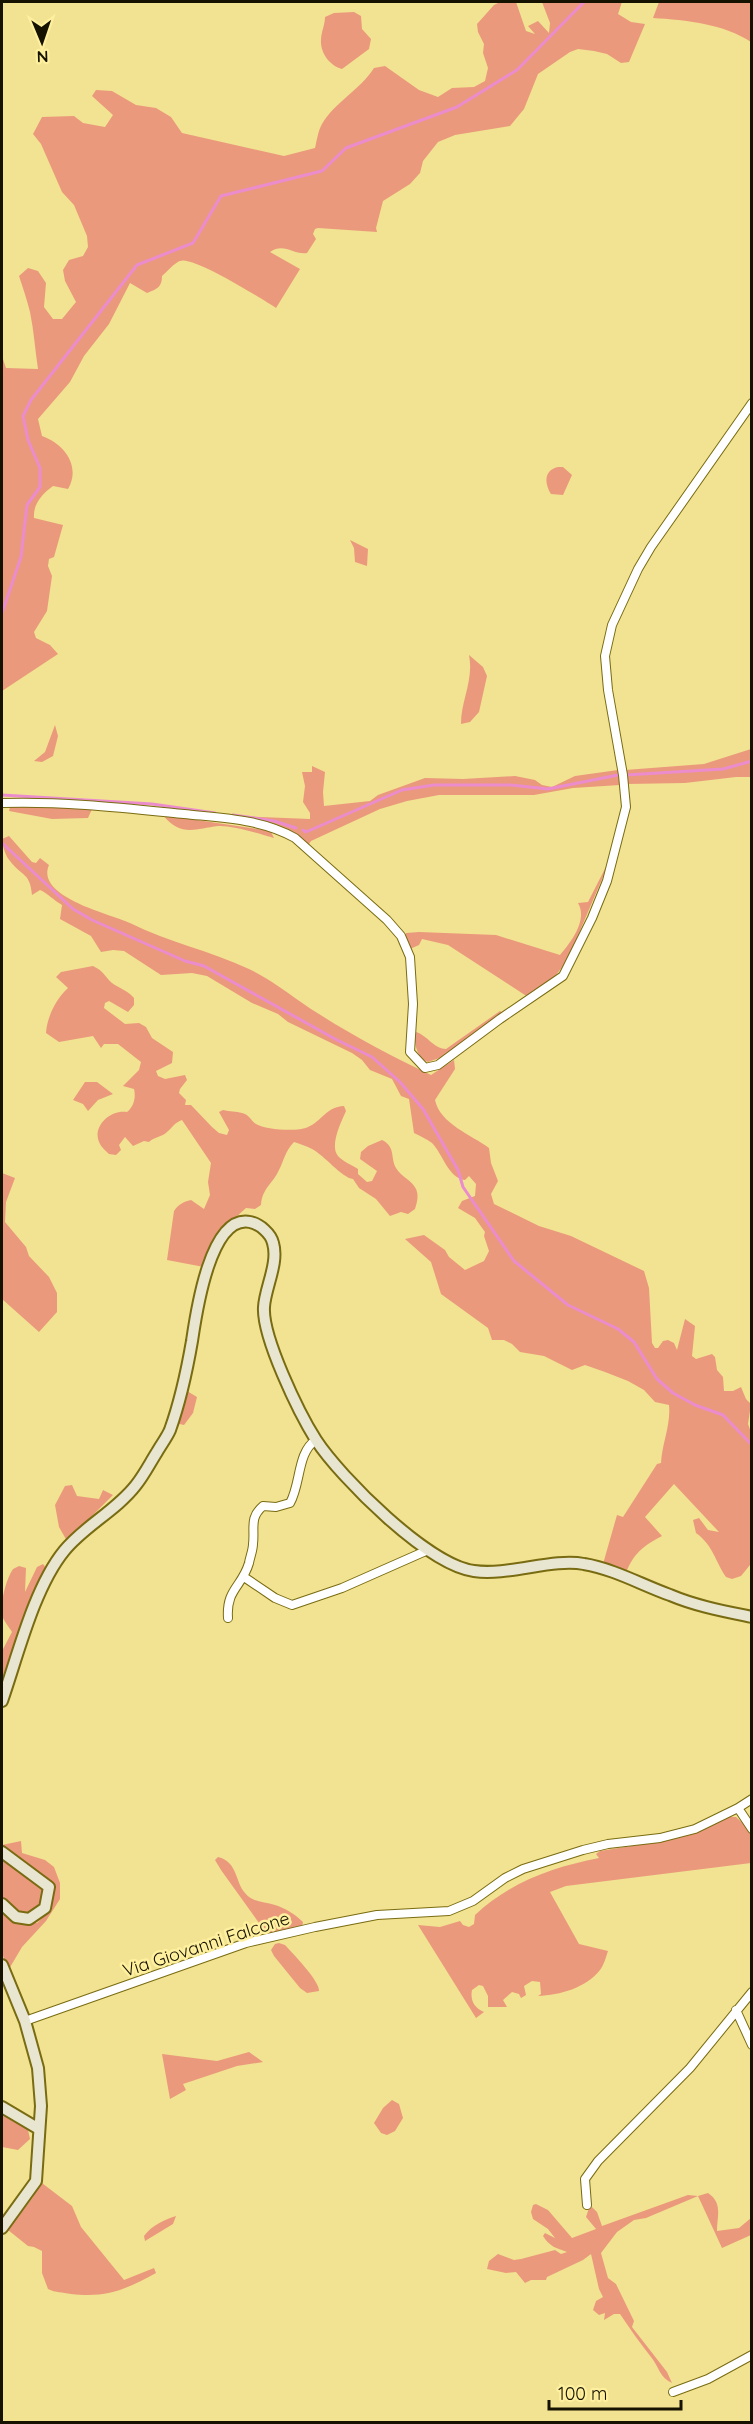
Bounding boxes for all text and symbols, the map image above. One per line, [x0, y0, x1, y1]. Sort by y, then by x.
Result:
north arrow [12, 12, 72, 72]
text: N [36, 47, 49, 67]
street label: Via Giovanni Falcone [120, 1906, 292, 1982]
scale bar [549, 2373, 681, 2411]
text: 100 m [558, 2382, 607, 2405]

